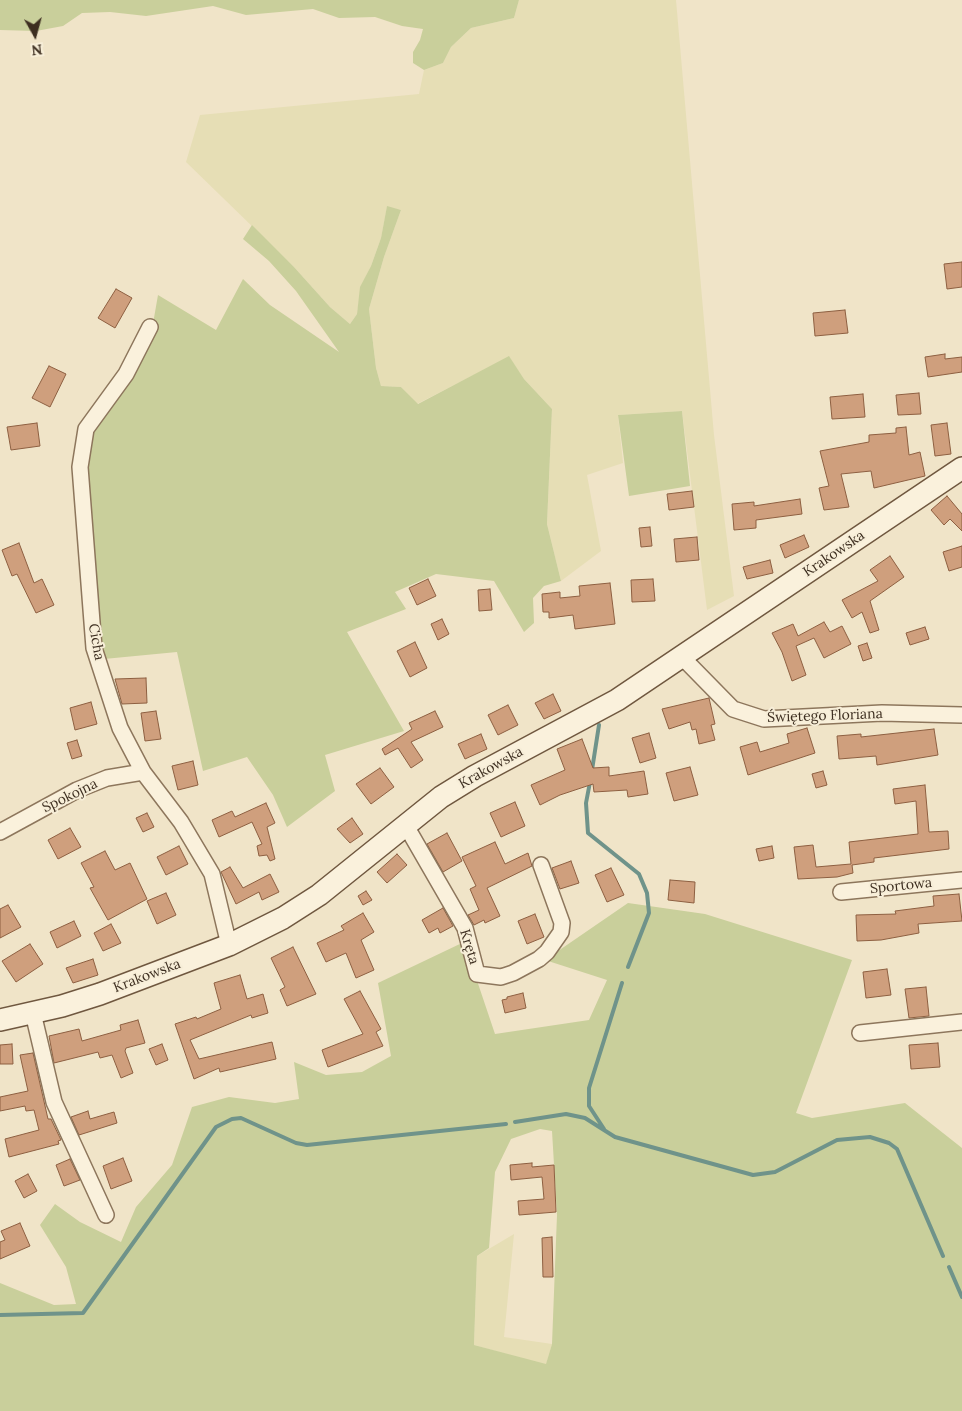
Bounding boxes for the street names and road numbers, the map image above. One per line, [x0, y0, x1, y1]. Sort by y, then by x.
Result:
street label: Krakowska [800, 527, 868, 581]
street label: Cicha [85, 622, 107, 662]
street label: Świętego Floriana [767, 706, 883, 726]
street label: Krakowska [456, 744, 526, 792]
street label: Spokojna [40, 775, 100, 817]
street label: Sportowa [869, 874, 933, 898]
street label: Kręta [456, 927, 482, 967]
street label: Krakowska [111, 955, 183, 997]

